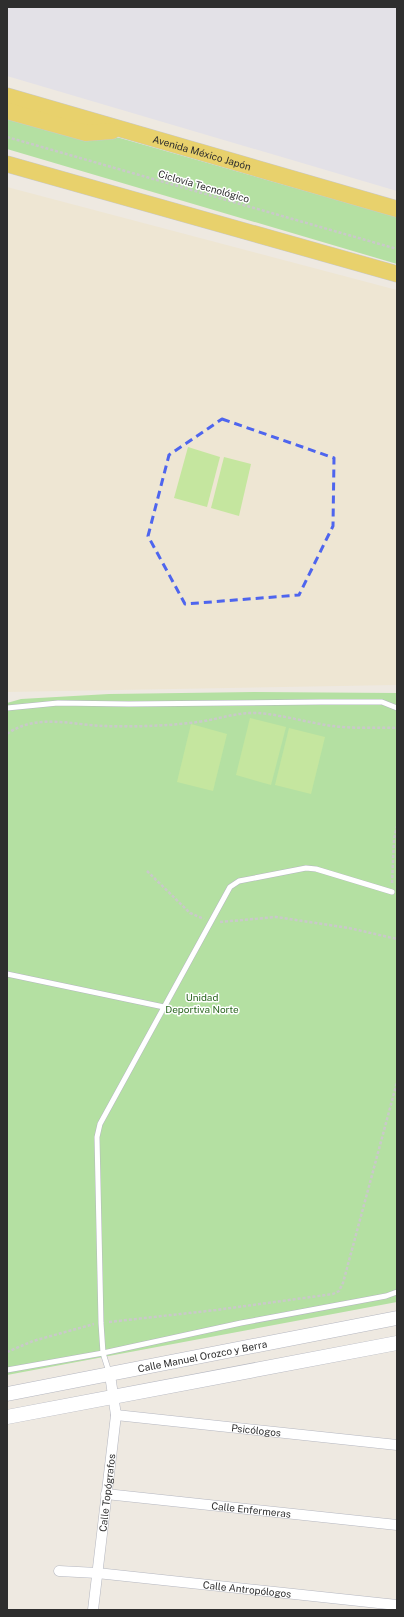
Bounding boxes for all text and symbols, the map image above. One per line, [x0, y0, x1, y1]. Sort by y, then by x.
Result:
street label: Avenida México Japón [151, 133, 253, 172]
street label: Ciclovía Tecnológico [157, 167, 251, 205]
park label: Unidad Deportiva Norte [165, 991, 239, 1015]
street label: Calle Manuel Orozco y Berra [137, 1337, 268, 1374]
street label: Psicólogos [231, 1421, 282, 1439]
street label: Calle Topógrafos [96, 1453, 117, 1533]
street label: Calle Enfermeras [211, 1499, 292, 1520]
street label: Calle Antropólogos [202, 1578, 292, 1600]

